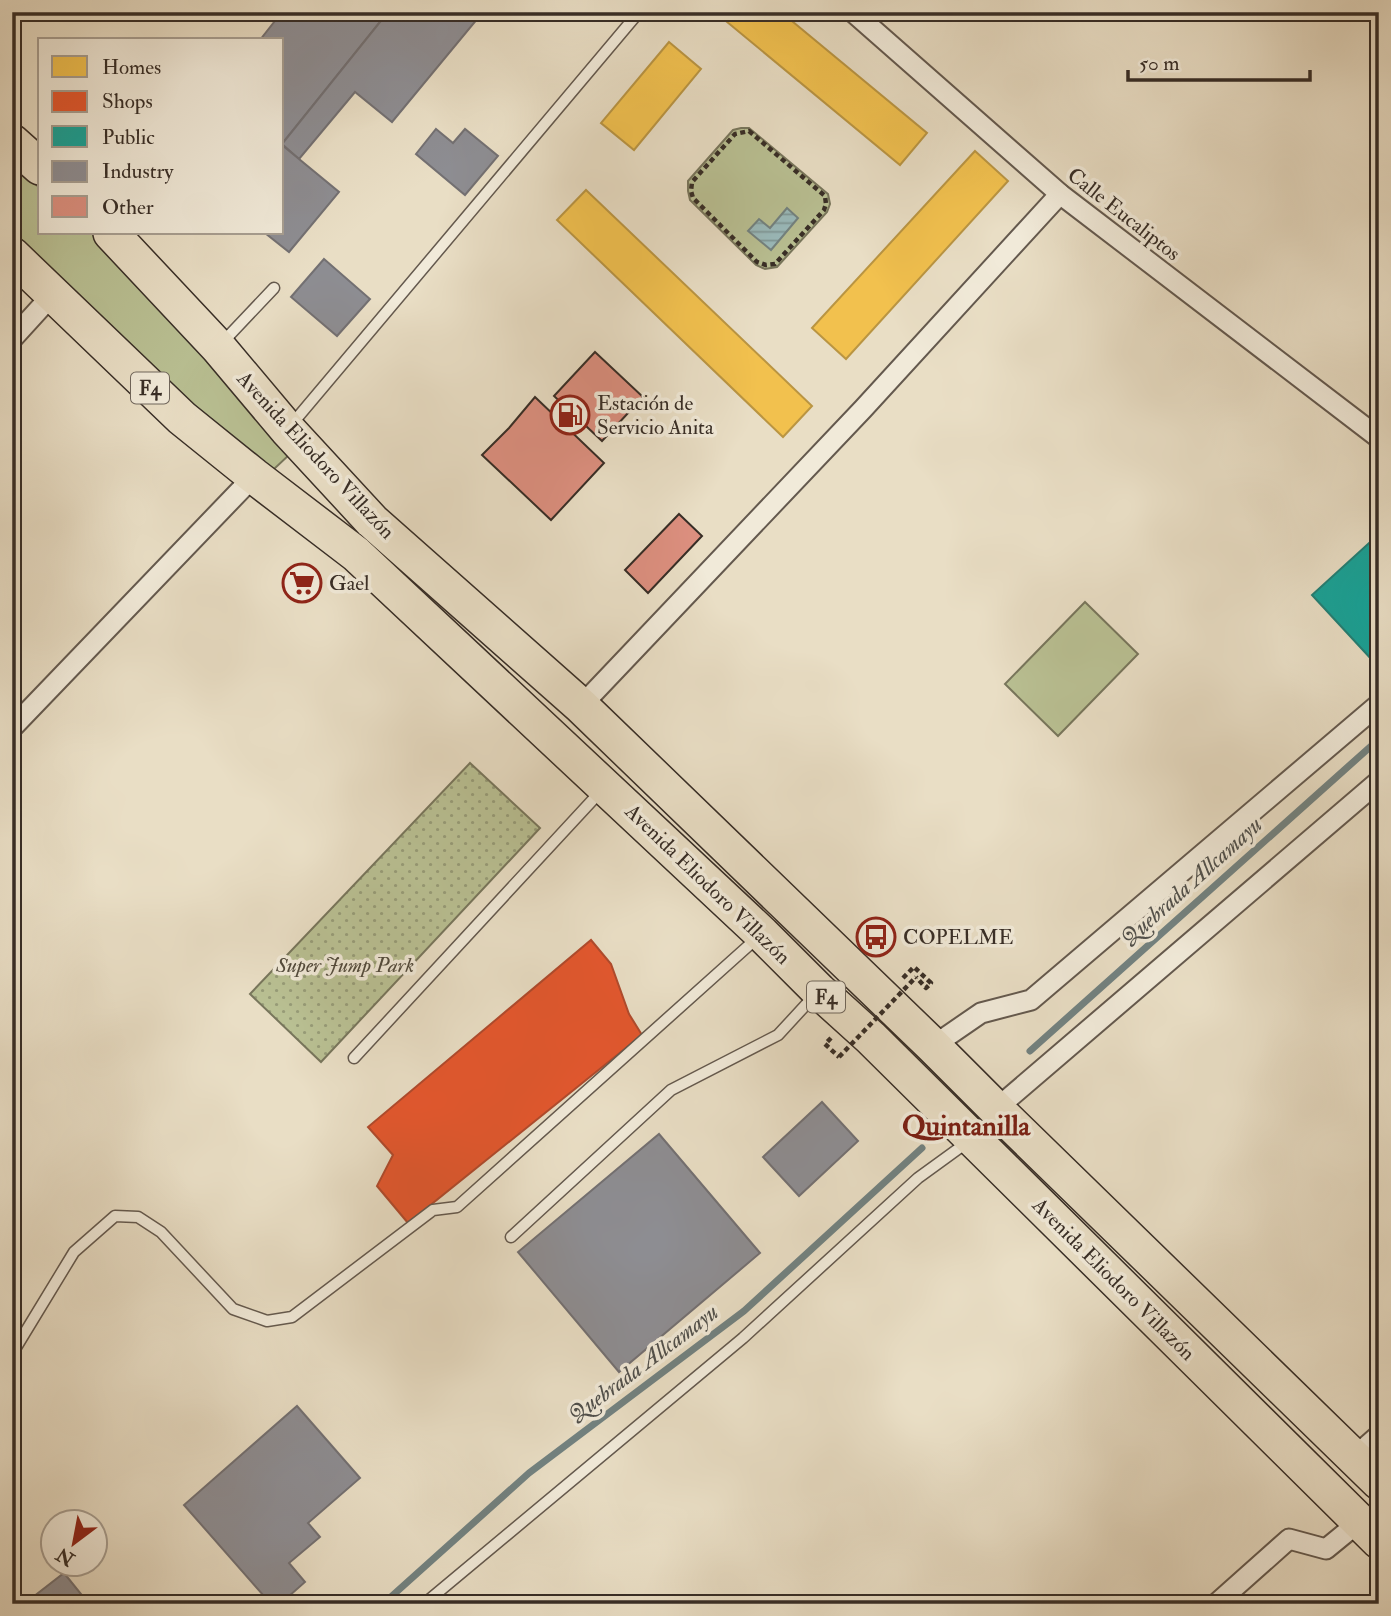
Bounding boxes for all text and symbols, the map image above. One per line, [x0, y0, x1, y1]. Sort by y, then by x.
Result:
legend [38, 38, 284, 234]
scale bar [1128, 38, 1310, 82]
text: 50 m [1139, 50, 1180, 77]
text: Homes [102, 54, 161, 81]
text: Shops [102, 88, 153, 115]
text: Public [102, 124, 155, 151]
text: Industry [102, 158, 174, 185]
street label: Calle Eucaliptos [1062, 162, 1186, 267]
text: Other [102, 194, 154, 221]
street label: Avenida Eliodoro Villazón [230, 365, 401, 545]
road number: F4 [131, 372, 169, 404]
place label: Estación de Servicio Anita [597, 390, 714, 441]
fuel station icon: Estación de Servicio Anita [549, 394, 591, 436]
supermarket icon: Gael [281, 562, 323, 604]
place label: Gael [329, 570, 370, 597]
street label: Avenida Eliodoro Villazón [618, 798, 796, 971]
water label: Quebrada Allcamayu [1115, 810, 1268, 953]
bus stop icon: COPELME [855, 916, 897, 958]
place label: COPELME [903, 924, 1013, 951]
park label: Super Jump Park [275, 952, 414, 979]
road number: F4 [807, 981, 845, 1012]
district label: Quintanilla [902, 1109, 1032, 1144]
street label: Avenida Eliodoro Villazón [1026, 1191, 1201, 1367]
water label: Quebrada Allcamayu [563, 1298, 724, 1429]
north arrow [38, 1508, 108, 1578]
text: N [51, 1541, 80, 1572]

